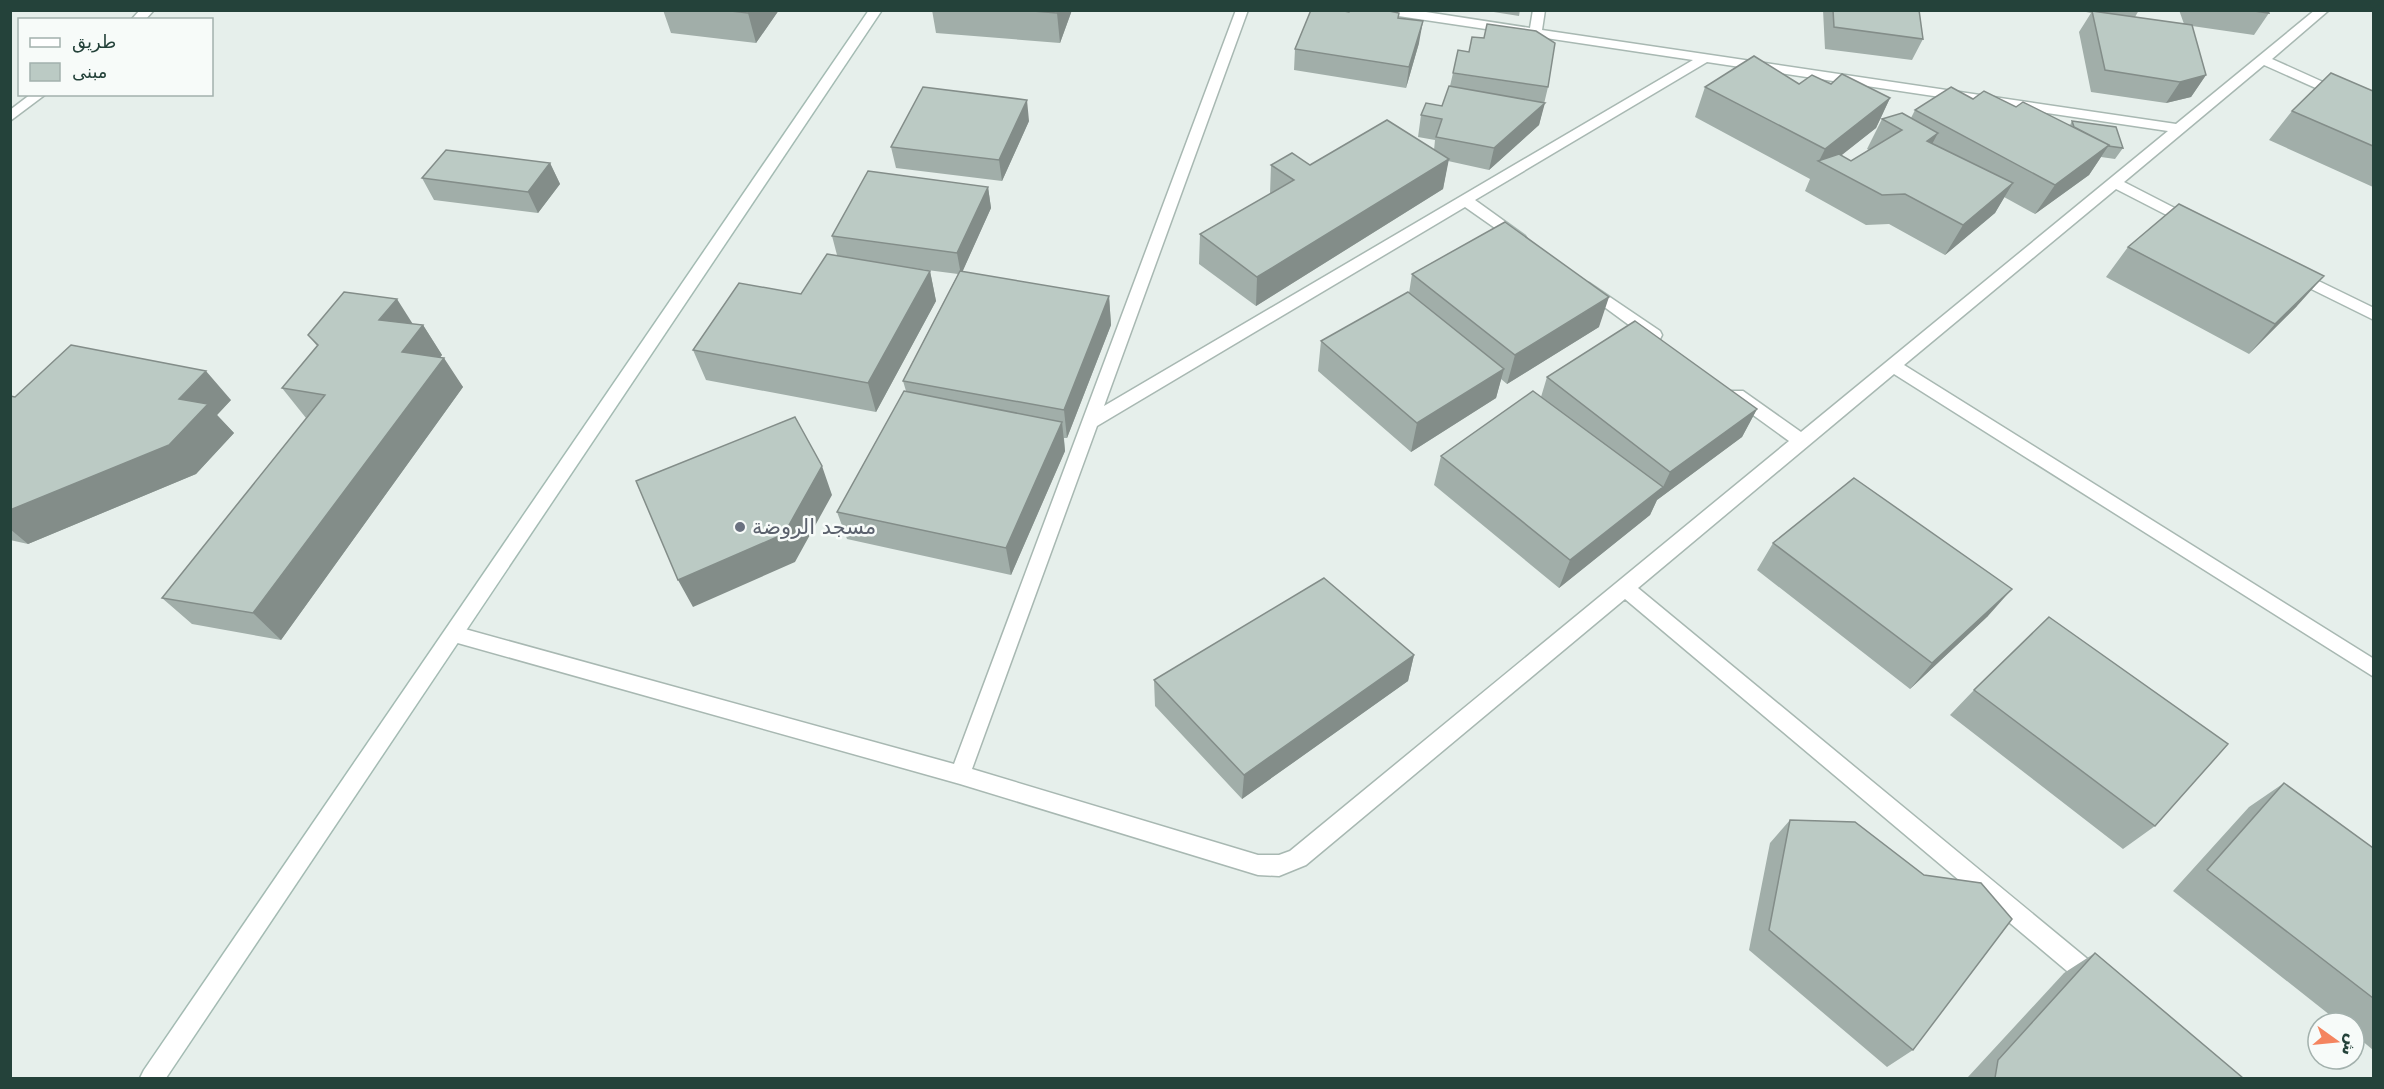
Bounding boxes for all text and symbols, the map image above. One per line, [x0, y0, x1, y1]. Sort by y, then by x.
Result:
legend [18, 18, 213, 96]
text: طريق [72, 31, 116, 53]
text: مبنى [72, 61, 108, 82]
place label: مسجد الروضة [752, 515, 876, 539]
marker: مسجد الروضة [733, 520, 747, 534]
north arrow [2306, 1011, 2366, 1071]
text: ش [2338, 1032, 2362, 1058]

